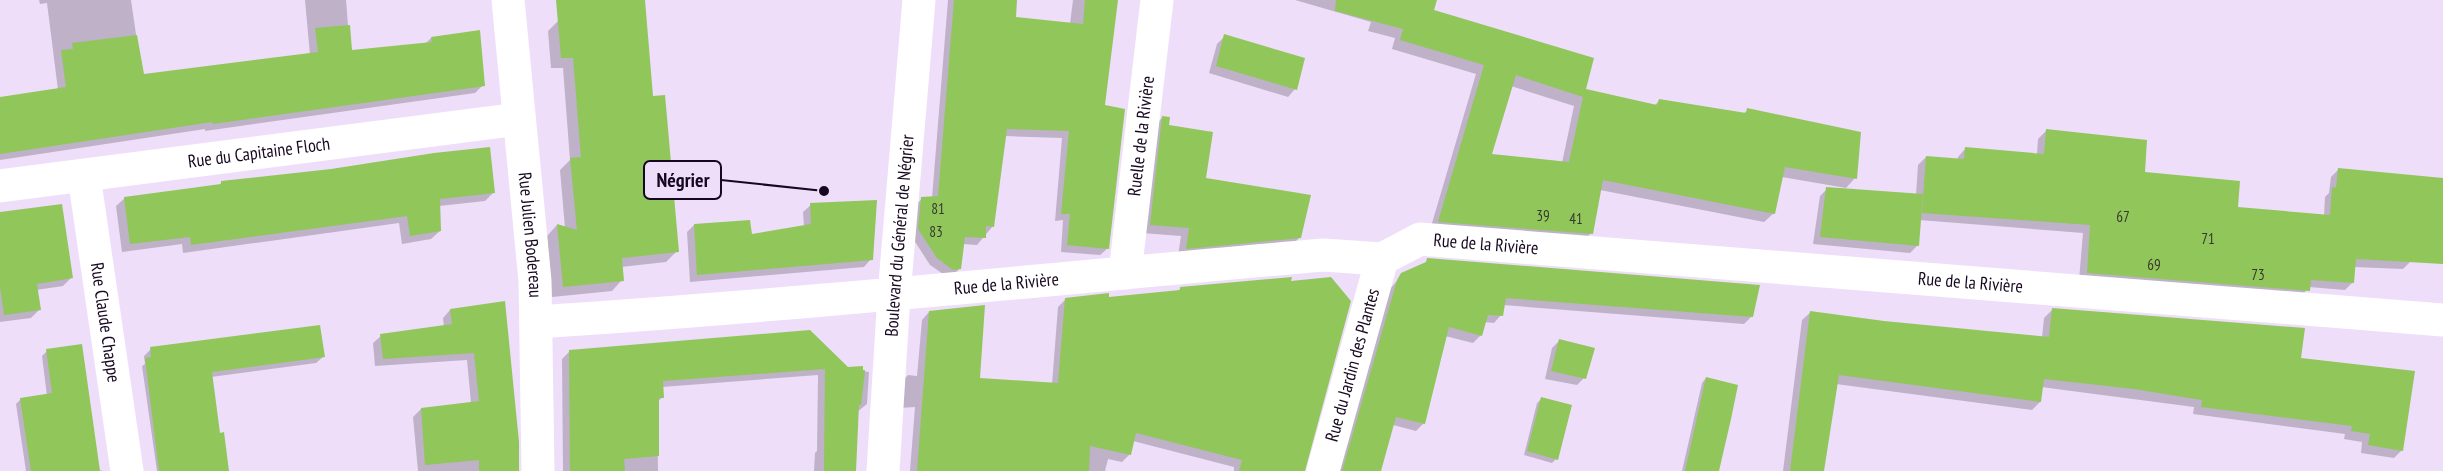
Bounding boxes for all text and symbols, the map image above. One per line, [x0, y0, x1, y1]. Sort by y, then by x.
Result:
street label: Ruelle de la Rivière [1122, 74, 1159, 197]
street label: Rue du Capitaine Floch [186, 132, 331, 173]
street label: Boulevard du Général de Négrier [879, 134, 919, 337]
callout: Négrier [644, 161, 721, 199]
text: Négrier [657, 167, 710, 193]
street label: Rue Julien Bodereau [514, 171, 547, 298]
house number: 81 [931, 199, 945, 218]
house number: 39 [1536, 206, 1550, 225]
house number: 67 [2116, 207, 2130, 226]
house number: 41 [1569, 209, 1583, 228]
house number: 83 [929, 222, 943, 241]
street label: Rue de la Rivière [1433, 228, 1539, 259]
house number: 71 [2201, 229, 2215, 248]
house number: 69 [2147, 255, 2161, 274]
street label: Rue Claude Chappe [86, 261, 126, 384]
house number: 73 [2251, 265, 2265, 284]
street label: Rue de la Rivière [1917, 266, 2024, 298]
street label: Rue de la Rivière [953, 267, 1060, 300]
street label: Rue du Jardin des Plantes [1320, 286, 1384, 444]

